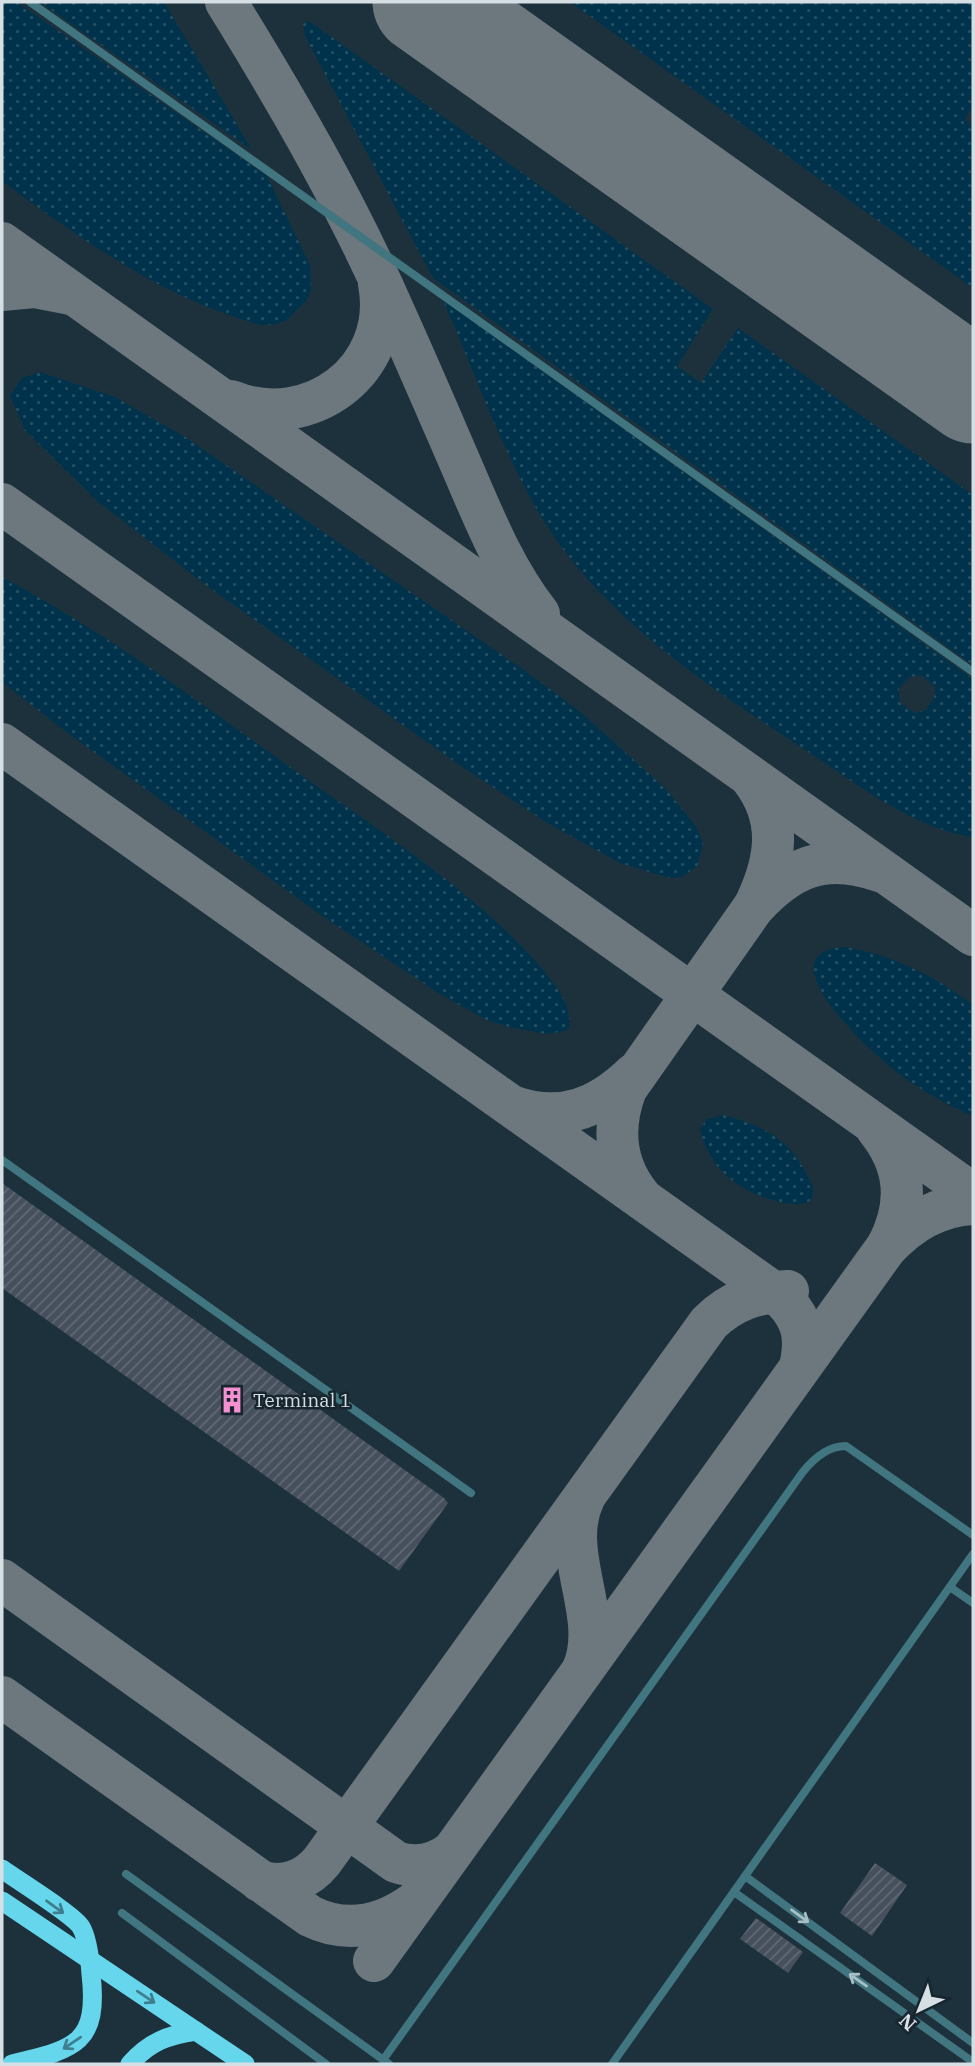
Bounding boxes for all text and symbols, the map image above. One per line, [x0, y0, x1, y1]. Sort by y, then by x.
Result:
building icon: Terminal 1 [217, 1385, 247, 1415]
place label: Terminal 1 [253, 1388, 351, 1412]
one-way arrow [45, 1900, 64, 1915]
one-way arrow [790, 1909, 809, 1924]
one-way arrow [849, 1973, 868, 1987]
north arrow [884, 1975, 954, 2045]
one-way arrow [136, 1990, 155, 2004]
text: N [894, 2009, 921, 2036]
one-way arrow [63, 2036, 82, 2050]

